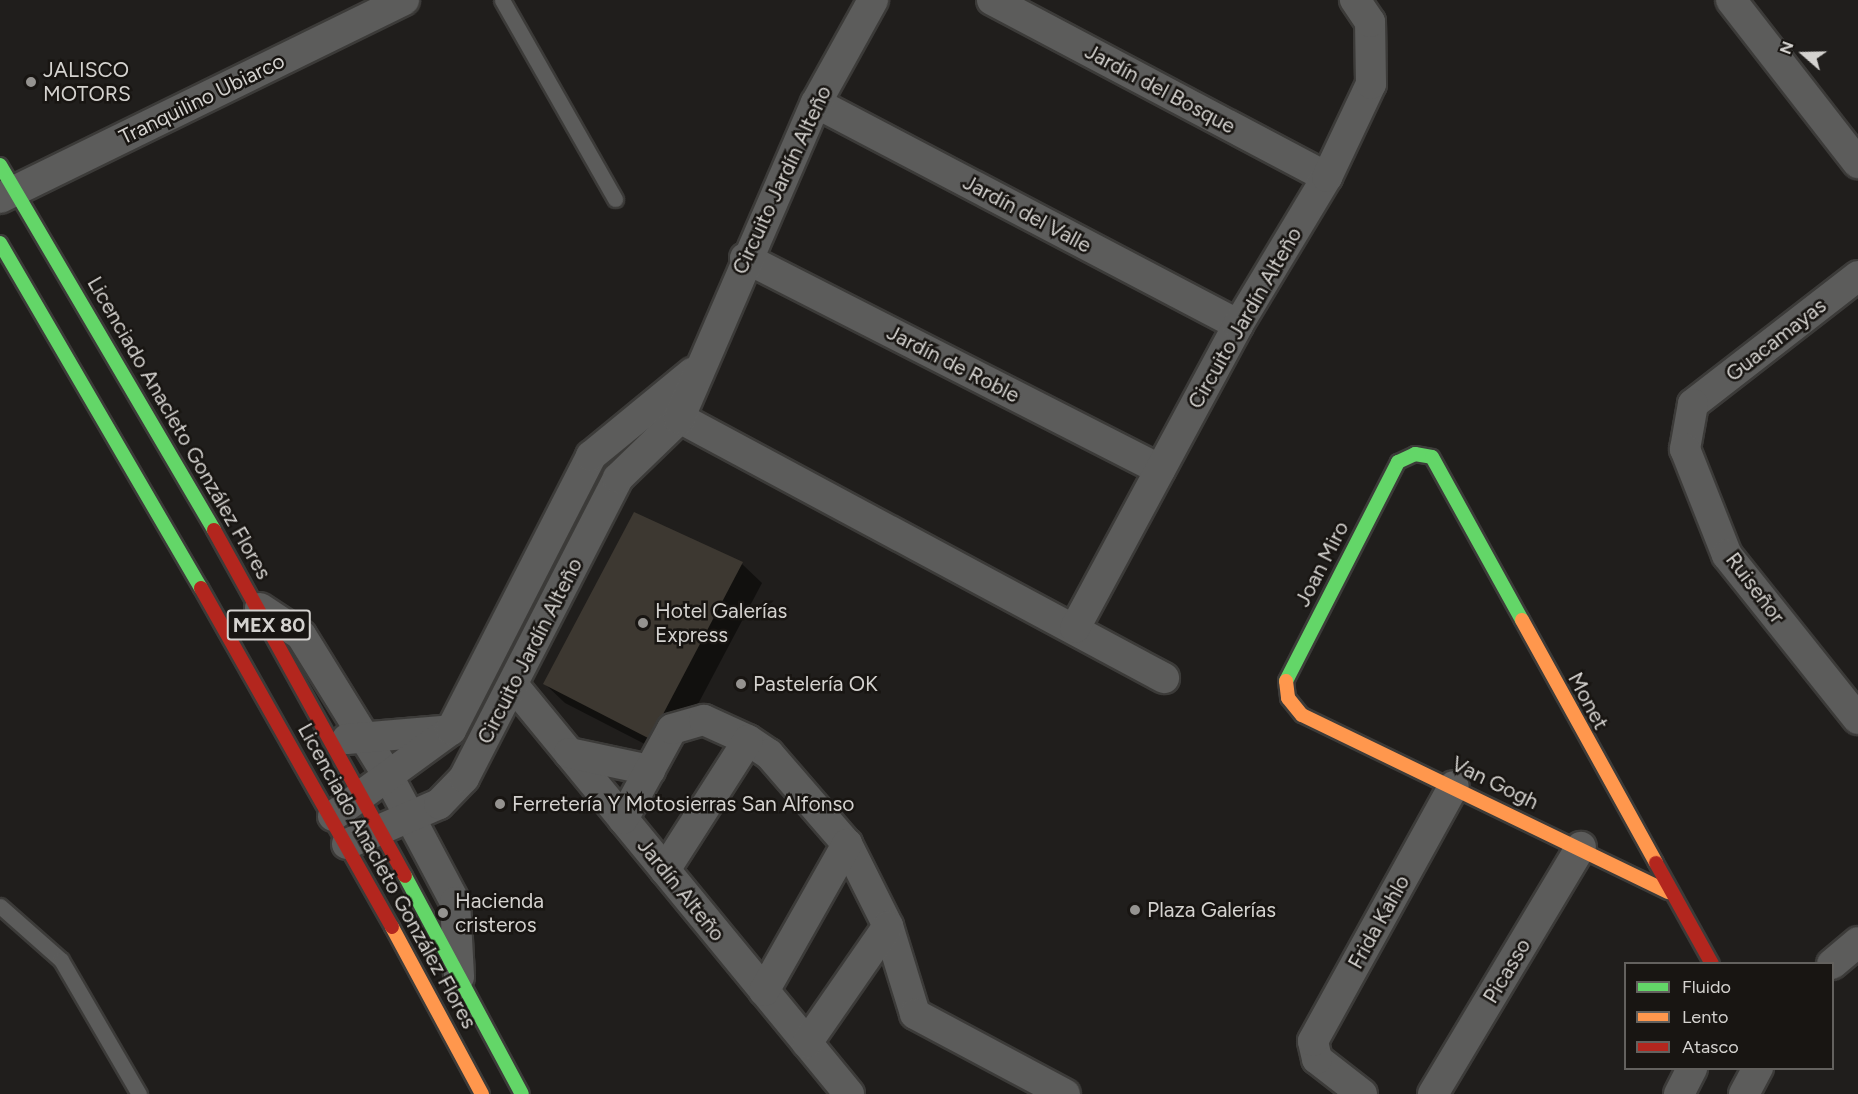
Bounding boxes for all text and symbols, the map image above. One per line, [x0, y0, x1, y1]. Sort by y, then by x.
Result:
north arrow [1774, 24, 1834, 84]
street label: Jardín del Bosque [1081, 39, 1239, 139]
text: N [1776, 39, 1798, 57]
street label: Tranquilino Ubiarco [115, 48, 289, 150]
place label: JALISCO MOTORS [43, 57, 131, 107]
marker: JALISCO MOTORS [24, 75, 38, 89]
street label: Circuito Jardín Alteño [727, 82, 837, 278]
street label: Jardín del Valle [959, 170, 1095, 258]
street label: Circuito Jardín Alteño [1183, 223, 1307, 413]
street label: Licenciado Anacleto González Flores [82, 272, 276, 584]
street label: Guacamayas [1721, 293, 1831, 387]
street label: Jardín de Roble [883, 320, 1023, 408]
street label: Joan Miro [1290, 517, 1354, 611]
street label: Ruiseñor [1720, 548, 1790, 628]
street label: Circuito Jardín Alteño [472, 554, 588, 748]
place label: Hotel Galerías Express [655, 598, 787, 648]
road number: MEX 80 [226, 608, 312, 642]
marker: Hotel Galerías Express [636, 616, 650, 630]
street label: Monet [1563, 668, 1613, 734]
place label: Pastelería OK [753, 671, 878, 697]
marker: Pastelería OK [734, 677, 748, 691]
street label: Licenciado Anacleto González Flores [292, 719, 482, 1033]
street label: Van Gogh [1447, 751, 1543, 815]
place label: Ferretería Y Motosierras San Alfonso [512, 791, 854, 817]
marker: Ferretería Y Motosierras San Alfonso [493, 797, 507, 811]
street label: Jardín Alteño [632, 834, 730, 946]
street label: Frida Kahlo [1343, 871, 1415, 973]
place label: Hacienda cristeros [455, 888, 544, 938]
place label: Plaza Galerías [1147, 897, 1276, 923]
marker: Plaza Galerías [1128, 903, 1142, 917]
marker: Hacienda cristeros [436, 906, 450, 920]
street label: Picasso [1478, 934, 1536, 1008]
legend [1624, 962, 1834, 1070]
text: Fluido [1682, 976, 1731, 998]
text: Lento [1682, 1006, 1728, 1028]
text: Atasco [1682, 1036, 1739, 1058]

